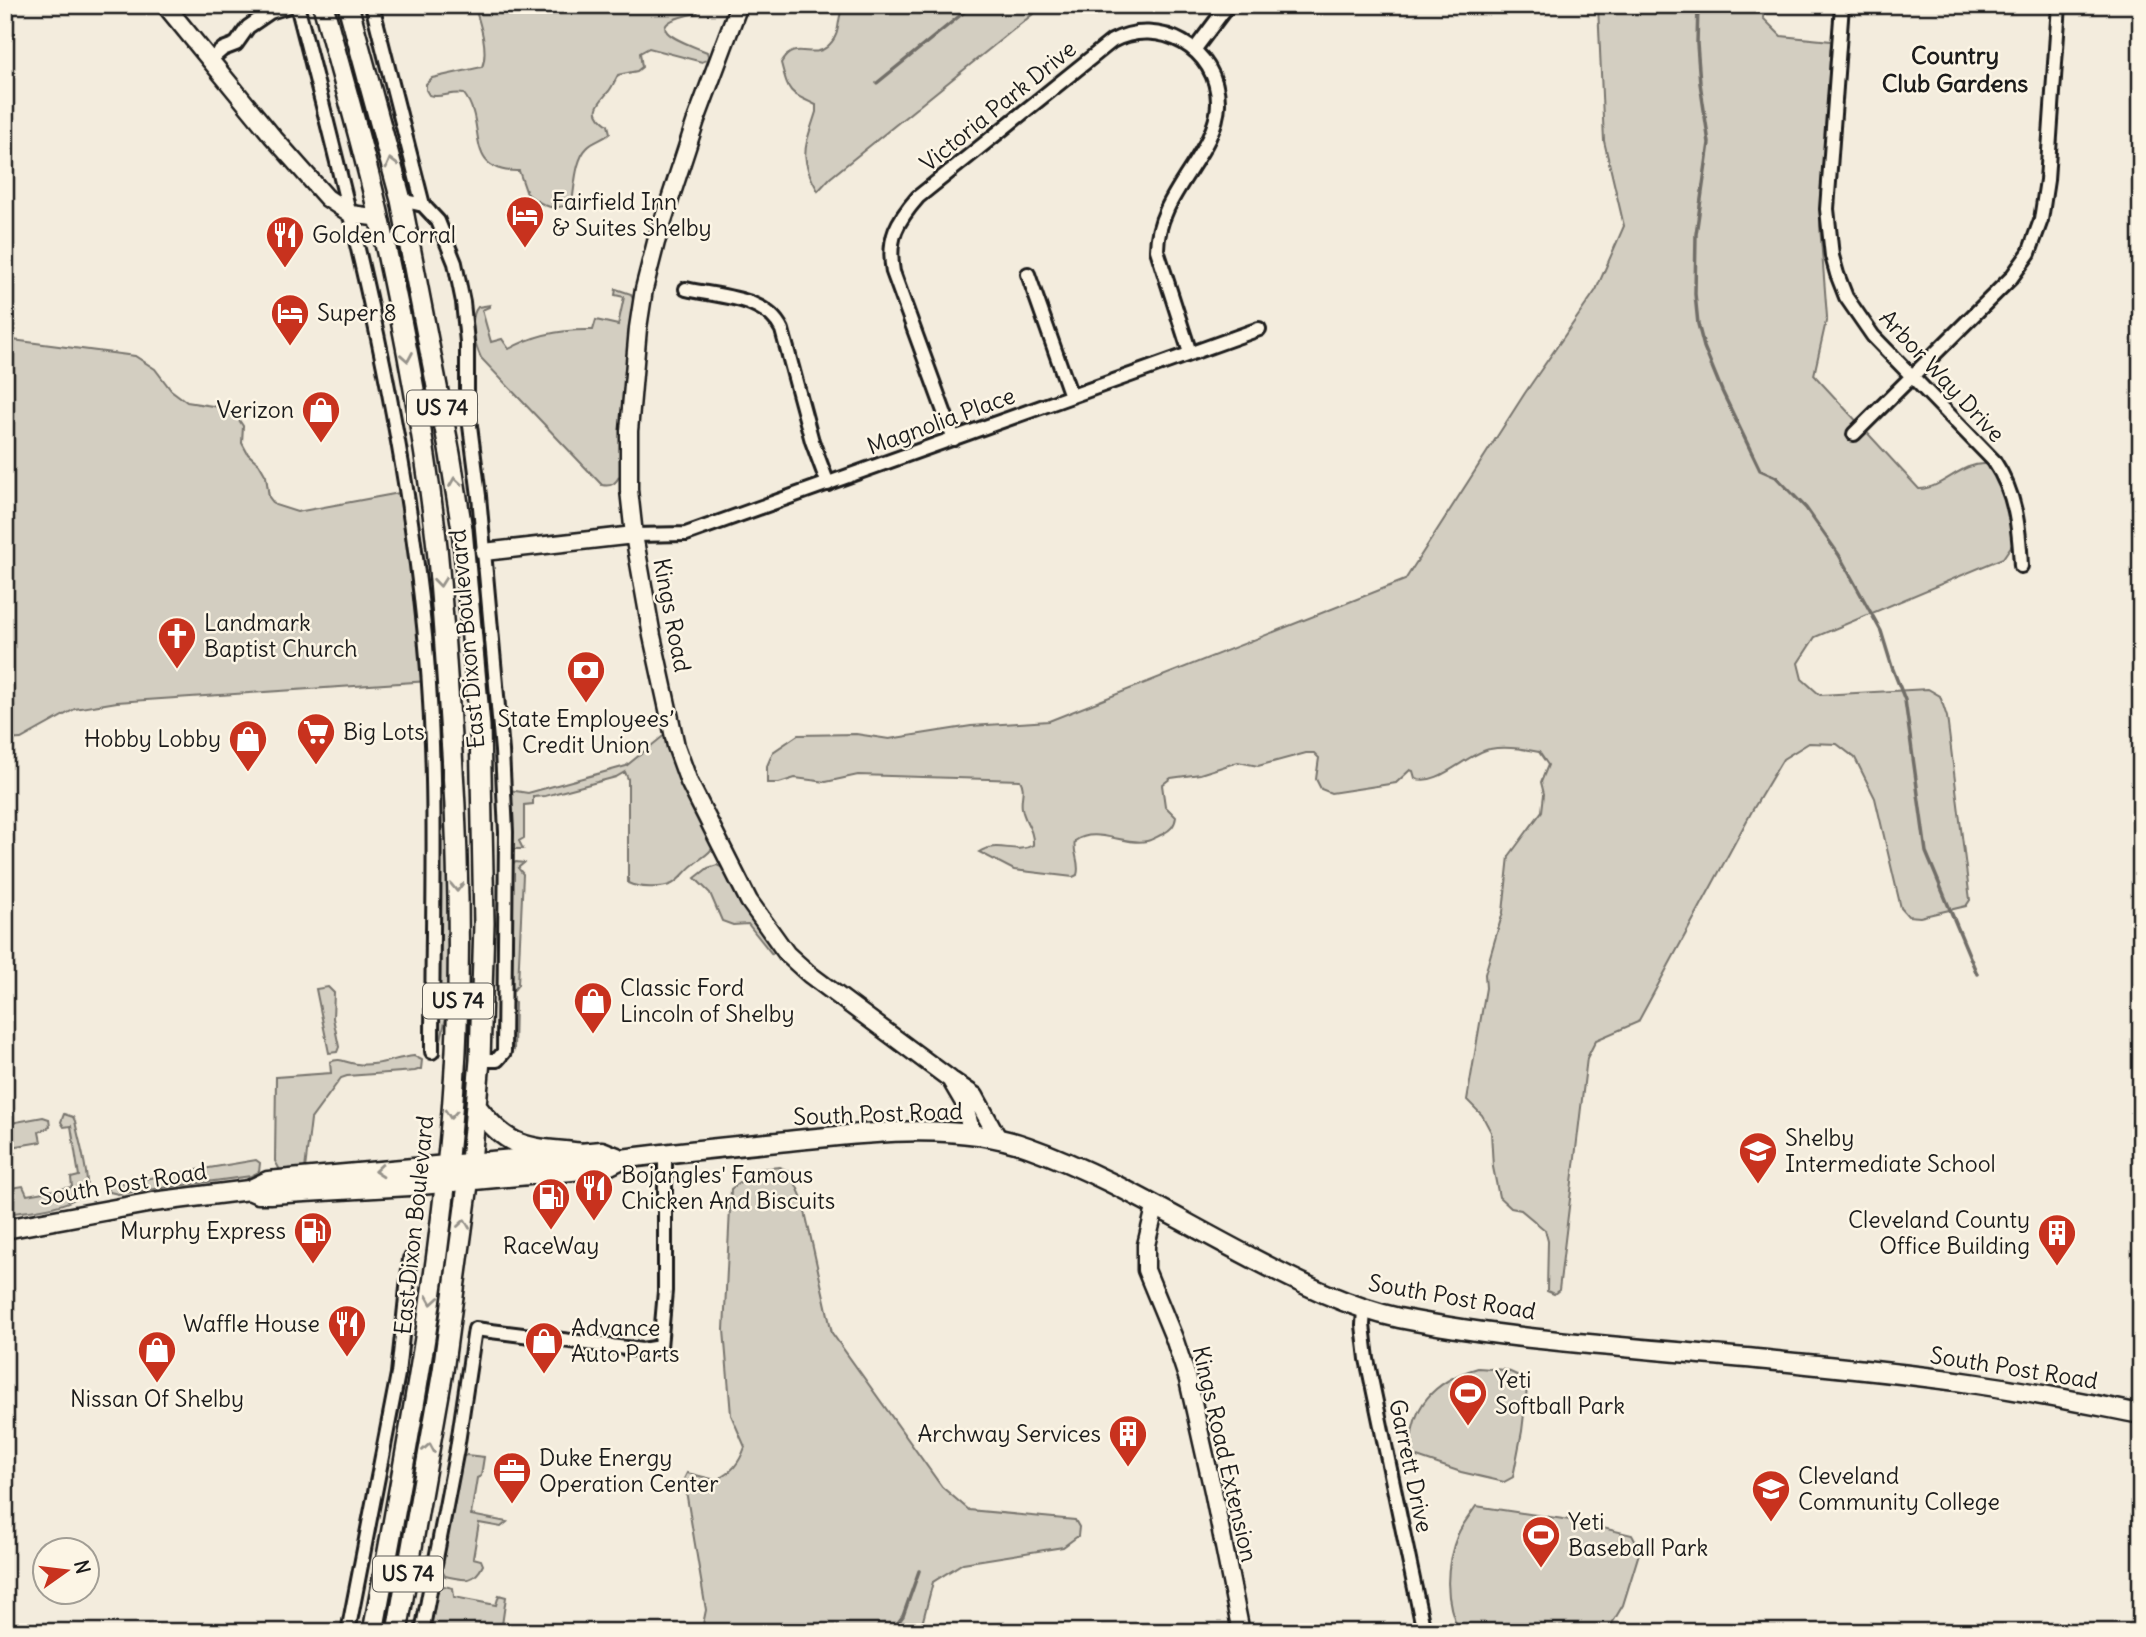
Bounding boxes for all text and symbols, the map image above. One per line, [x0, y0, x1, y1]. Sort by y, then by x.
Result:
street label: Victoria Park Drive [914, 34, 1082, 177]
district label: Country Club Gardens [1882, 40, 2028, 98]
one-way arrow [385, 157, 399, 169]
place label: Fairfield Inn & Suites Shelby [552, 187, 712, 242]
hotel icon: Fairfield Inn & Suites Shelby [504, 194, 546, 249]
restaurant icon: Golden Corral [264, 214, 306, 269]
place label: Golden Corral [312, 220, 456, 249]
hotel icon: Super 8 [269, 292, 311, 347]
place label: Super 8 [317, 298, 397, 327]
street label: Arbor Way Drive [1874, 303, 2011, 448]
one-way arrow [399, 351, 414, 363]
street label: Magnolia Place [863, 380, 1019, 461]
shop icon: Verizon [300, 389, 342, 444]
road number: US 74 [407, 390, 477, 426]
place label: Verizon [217, 395, 294, 424]
one-way arrow [447, 476, 462, 488]
street label: East Dixon Boulevard [442, 528, 491, 750]
street label: Kings Road [647, 555, 698, 674]
one-way arrow [432, 577, 447, 588]
place label: Landmark Baptist Church [204, 608, 358, 663]
church icon: Landmark Baptist Church [156, 615, 198, 670]
bank icon: State Employees’ Credit Union [565, 649, 607, 704]
place label: State Employees’ Credit Union [498, 704, 674, 759]
supermarket icon: Big Lots [295, 711, 337, 766]
place label: Big Lots [343, 717, 425, 746]
shop icon: Hobby Lobby [227, 718, 269, 773]
place label: Hobby Lobby [84, 724, 221, 753]
one-way arrow [449, 882, 465, 892]
place label: Classic Ford Lincoln of Shelby [620, 973, 795, 1028]
shop icon: Classic Ford Lincoln of Shelby [572, 980, 614, 1035]
road number: US 74 [423, 984, 493, 1018]
street label: South Post Road [793, 1096, 963, 1131]
one-way arrow [444, 1109, 459, 1120]
street label: East Dixon Boulevard [388, 1114, 439, 1336]
place label: Shelby Intermediate School [1785, 1123, 1996, 1178]
school or university icon: Shelby Intermediate School [1737, 1130, 1779, 1185]
street label: South Post Road [37, 1156, 209, 1211]
place label: Bojangles' Famous Chicken And Biscuits [621, 1160, 835, 1215]
one-way arrow [373, 1163, 384, 1178]
restaurant icon: Bojangles' Famous Chicken And Biscuits [573, 1167, 615, 1222]
fuel station icon: RaceWay [530, 1176, 572, 1231]
place label: Cleveland County Office Building [1848, 1205, 2030, 1260]
fuel station icon: Murphy Express [292, 1210, 334, 1265]
building icon: Cleveland County Office Building [2036, 1212, 2078, 1267]
place label: Murphy Express [120, 1216, 286, 1245]
one-way arrow [456, 1218, 471, 1230]
place label: RaceWay [503, 1231, 599, 1260]
street label: South Post Road [1366, 1268, 1538, 1326]
one-way arrow [425, 1294, 440, 1306]
restaurant icon: Waffle House [326, 1303, 368, 1358]
place label: Waffle House [183, 1309, 320, 1338]
place label: Advance Auto Parts [571, 1313, 679, 1368]
shop icon: Advance Auto Parts [523, 1320, 565, 1375]
shop icon: Nissan Of Shelby [136, 1329, 178, 1384]
street label: South Post Road [1928, 1340, 2100, 1395]
street label: Kings Road Extension [1187, 1343, 1264, 1565]
place label: Yeti Softball Park [1495, 1365, 1625, 1420]
sports icon: Yeti Softball Park [1447, 1372, 1489, 1427]
place label: Nissan Of Shelby [70, 1384, 244, 1413]
street label: Garrett Drive [1383, 1397, 1440, 1535]
building icon: Archway Services [1107, 1413, 1149, 1468]
place label: Archway Services [918, 1419, 1101, 1448]
one-way arrow [420, 1442, 435, 1454]
place label: Duke Energy Operation Center [539, 1443, 719, 1498]
office icon: Duke Energy Operation Center [491, 1450, 533, 1505]
place label: Cleveland Community College [1798, 1461, 2000, 1516]
school or university icon: Cleveland Community College [1750, 1468, 1792, 1523]
place label: Yeti Baseball Park [1568, 1507, 1708, 1562]
sports icon: Yeti Baseball Park [1520, 1514, 1562, 1569]
north arrow [32, 1536, 102, 1606]
road number: US 74 [373, 1556, 443, 1592]
text: N [69, 1558, 96, 1576]

